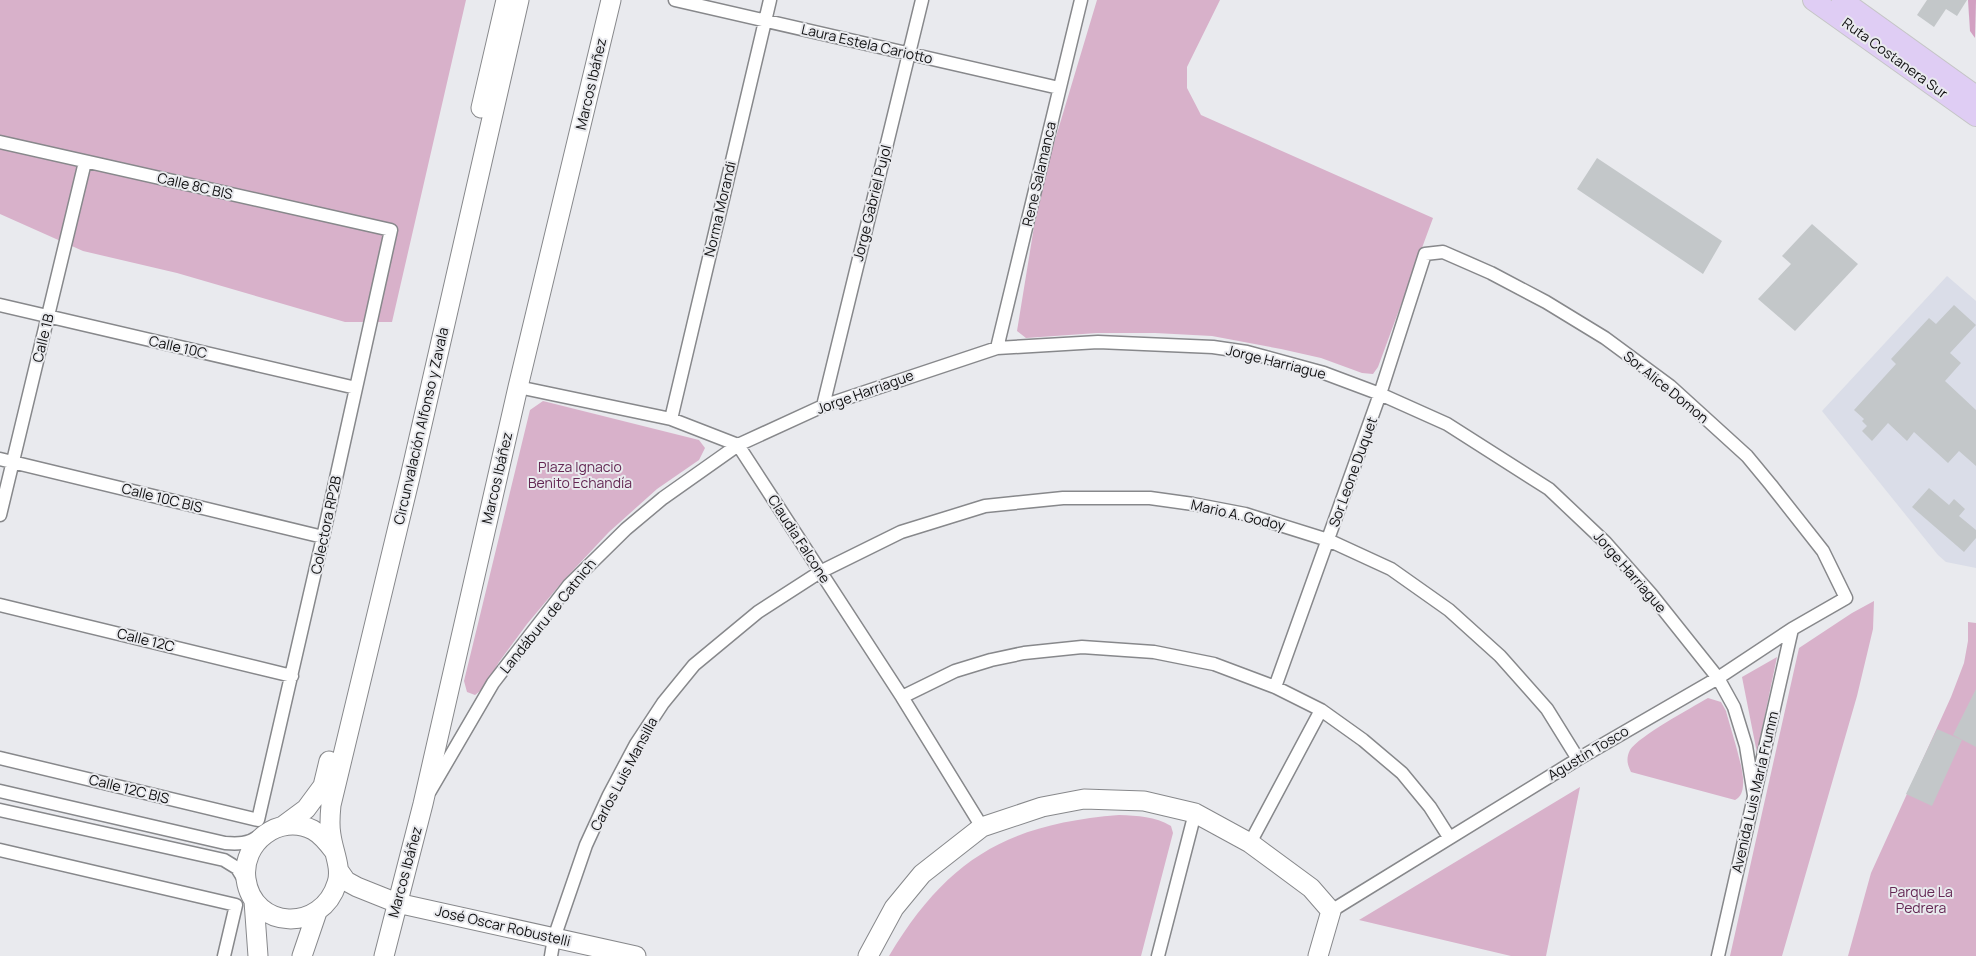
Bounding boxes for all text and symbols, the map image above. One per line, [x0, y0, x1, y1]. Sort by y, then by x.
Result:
street label: Ruta Costanera Sur [1839, 13, 1952, 102]
street label: Laura Estela Cariotto [800, 19, 935, 68]
street label: Marcos Ibáñez [571, 36, 610, 132]
street label: Rene Salamanca [1017, 120, 1060, 228]
street label: Jorge Gabriel Pujol [848, 143, 895, 263]
street label: Norma Morandi [699, 159, 740, 259]
street label: Calle 8C BIS [156, 168, 235, 203]
street label: Calle 1B [27, 311, 58, 364]
street label: Circunvalación Alfonso y Zavala [389, 325, 452, 526]
street label: Calle 10C [147, 331, 209, 362]
street label: Jorge Harriague [1224, 340, 1328, 383]
street label: Sor Alice Domon [1620, 346, 1713, 427]
street label: Jorge Harriague [814, 365, 916, 418]
street label: Sor Leone Duquet [1324, 414, 1381, 529]
street label: Marcos Ibáñez [477, 430, 516, 526]
park label: Plaza Ignacio Benito Echandía [528, 457, 632, 492]
street label: Colectora RP2B [306, 473, 345, 576]
street label: Calle 10C BIS [120, 478, 205, 517]
street label: Claudia Falcone [764, 491, 835, 587]
street label: Mario A. Godoy [1189, 494, 1288, 535]
street label: Jorge Harriague [1590, 527, 1671, 616]
street label: Landáburu de Catnich [495, 554, 600, 677]
street label: Calle 12C [115, 623, 177, 656]
street label: Avenida Luis María Frumm [1727, 709, 1782, 874]
street label: Carlos Luis Mansilla [586, 714, 662, 834]
street label: Agustín Tosco [1544, 721, 1632, 784]
street label: Calle 12C BIS [87, 769, 172, 808]
street label: Marcos Ibáñez [383, 824, 426, 920]
park label: Parque La Pedrera [1889, 882, 1953, 917]
street label: José Oscar Robustelli [434, 901, 573, 950]

